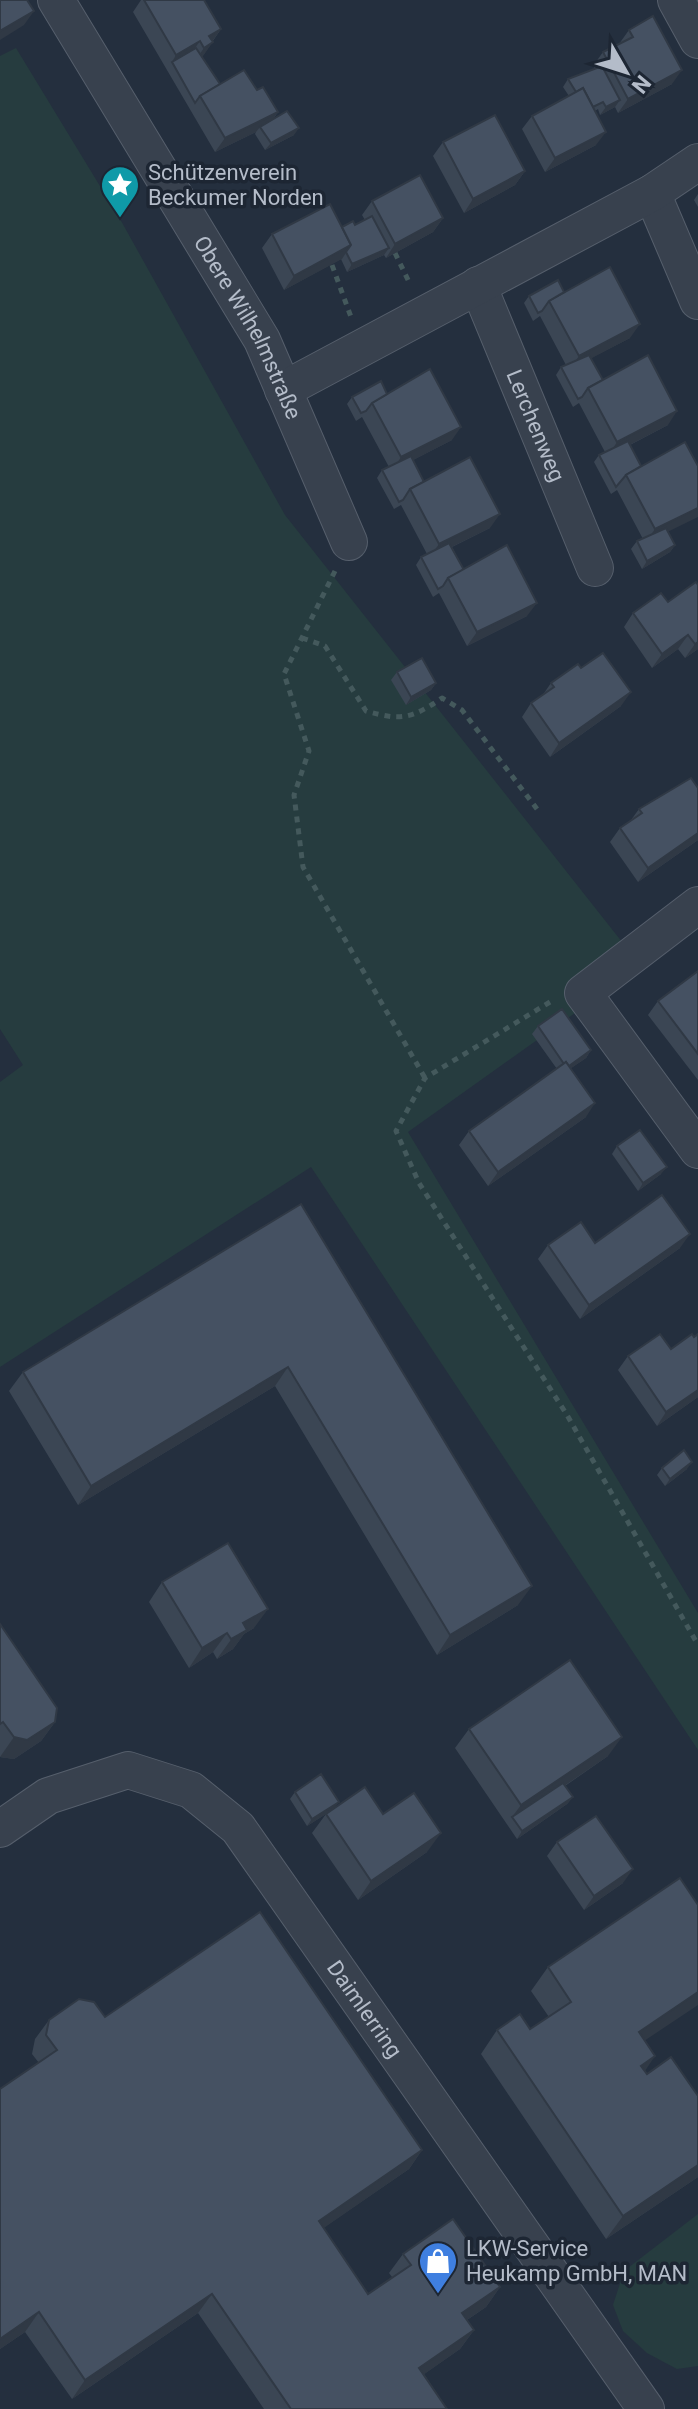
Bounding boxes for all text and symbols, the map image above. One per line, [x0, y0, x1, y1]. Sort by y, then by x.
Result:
north arrow [586, 32, 666, 112]
text: N [627, 70, 656, 98]
place label: Schützenverein Beckumer Norden [148, 160, 324, 210]
place icon: Schützenverein Beckumer Norden [99, 164, 141, 219]
street label: Obere Wilhelmstraße [189, 231, 307, 423]
street label: Lerchenweg [501, 366, 570, 485]
street label: Daimlerring [322, 1956, 407, 2063]
place label: LKW-Service Heukamp GmbH, MAN [466, 2236, 687, 2286]
shop icon: LKW-Service Heukamp GmbH, MAN [417, 2240, 459, 2295]

